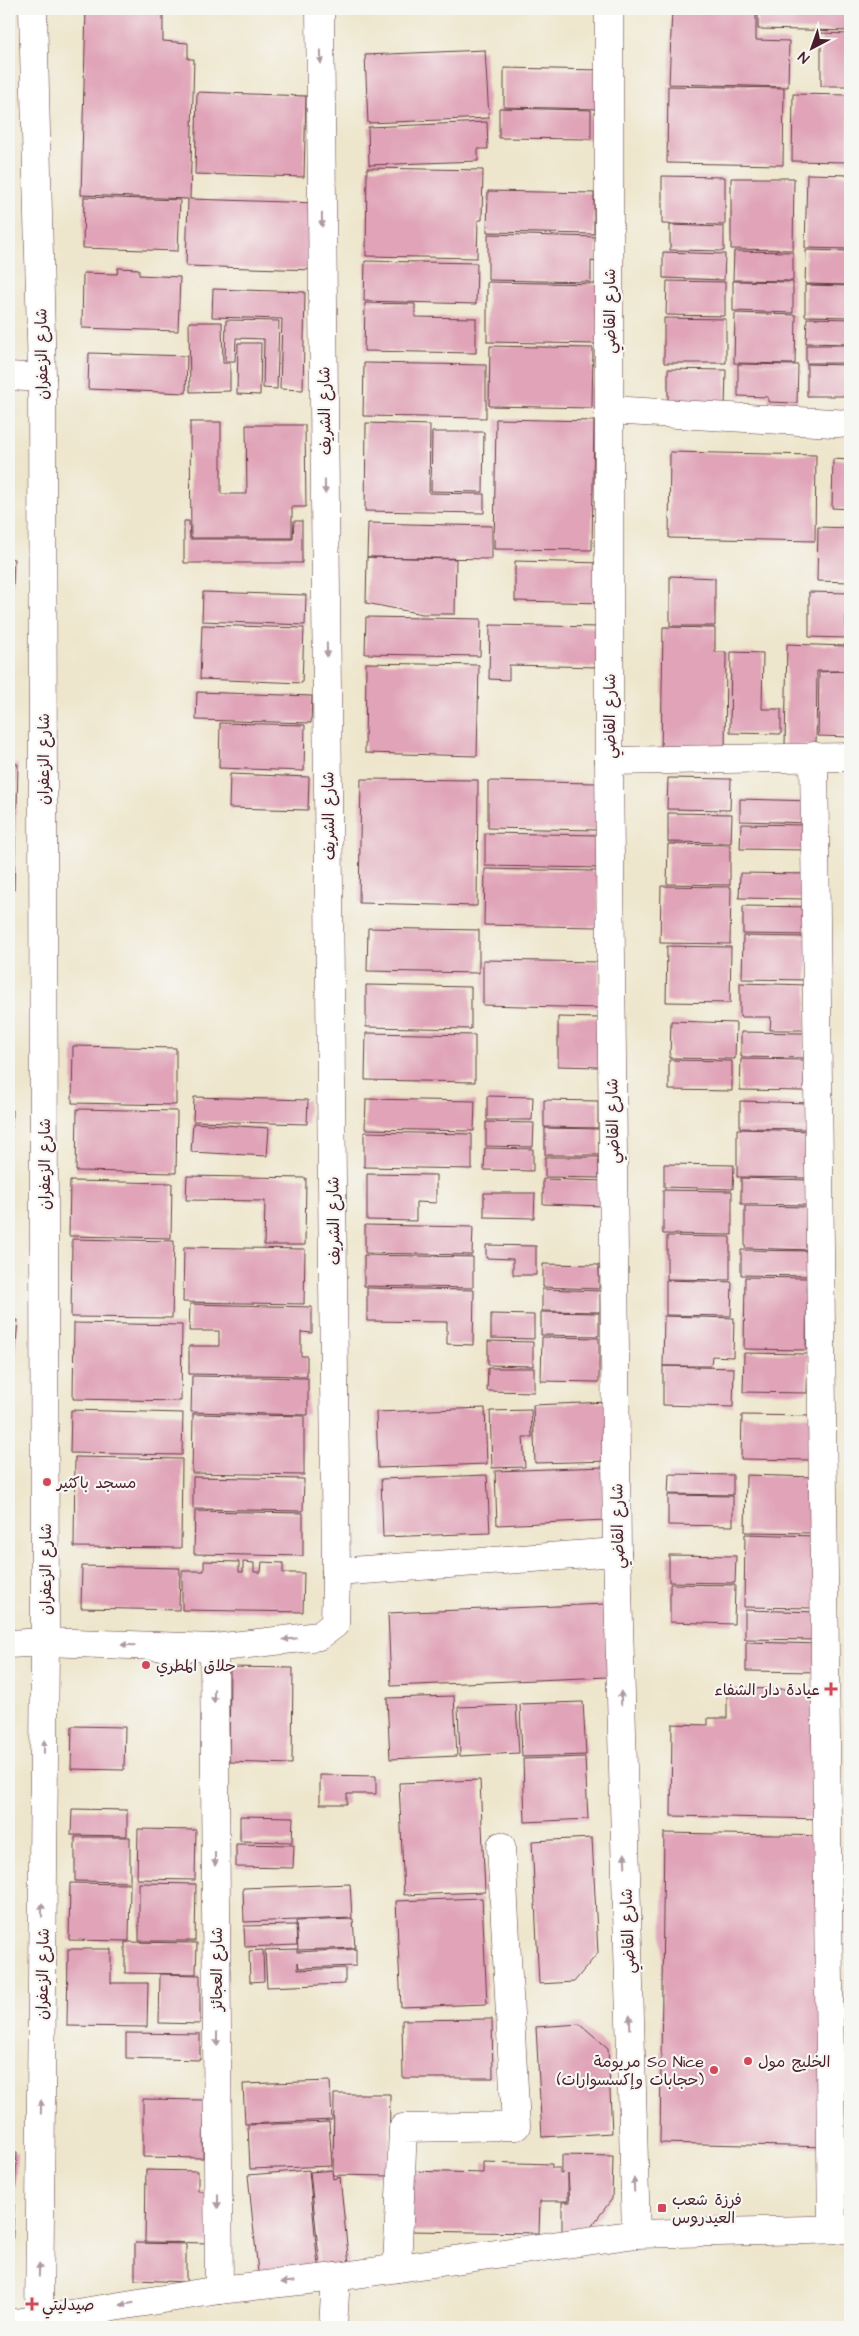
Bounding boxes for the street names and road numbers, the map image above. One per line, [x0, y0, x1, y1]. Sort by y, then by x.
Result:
street label: شارع القاضي [599, 268, 624, 354]
street label: شارع الزعفران [30, 308, 54, 400]
street label: شارع الشريف [313, 366, 337, 456]
street label: شارع القاضي [599, 673, 624, 759]
street label: شارع الزعفران [33, 713, 55, 805]
street label: شارع الشريف [317, 771, 341, 861]
street label: شارع القاضي [601, 1078, 628, 1164]
street label: شارع الزعفران [34, 1118, 56, 1210]
street label: شارع الشريف [322, 1176, 346, 1266]
street label: شارع القاضي [606, 1483, 633, 1569]
street label: شارع الزعفران [35, 1523, 57, 1615]
street label: شارع القاضي [616, 1888, 643, 1974]
street label: شارع العجائز [206, 1927, 228, 2013]
street label: شارع الزعفران [31, 1928, 55, 2020]

